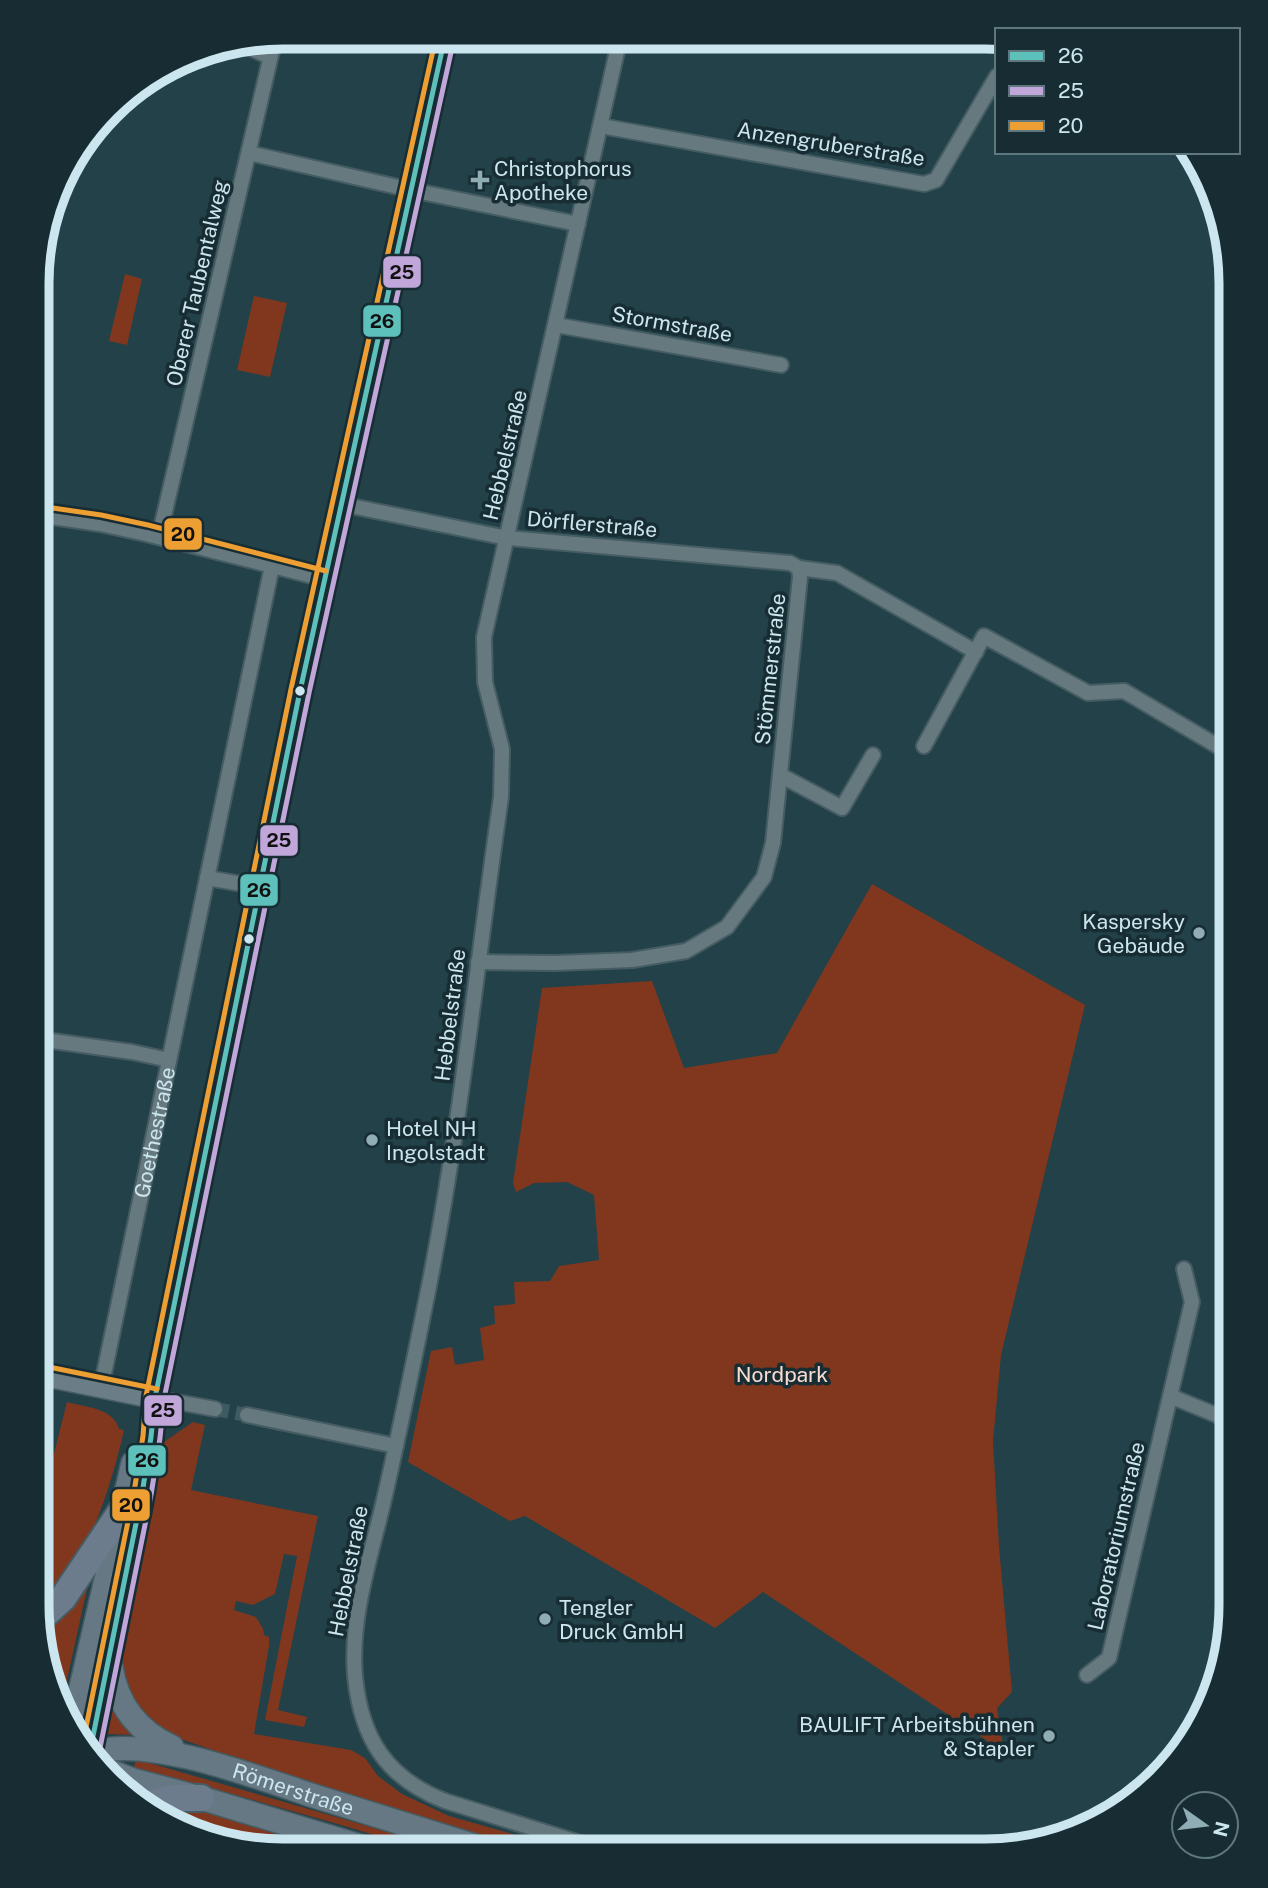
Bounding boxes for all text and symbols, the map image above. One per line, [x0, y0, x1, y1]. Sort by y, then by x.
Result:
legend [995, 28, 1240, 154]
text: 26 [1058, 43, 1084, 68]
text: 25 [1058, 78, 1084, 103]
text: 20 [1058, 113, 1083, 138]
street label: Anzengruberstraße [735, 117, 927, 171]
place label: Christophorus Apotheke [494, 156, 632, 205]
marker: Christophorus Apotheke [472, 172, 488, 188]
street label: Oberer Taubentalweg [161, 177, 233, 389]
line badge: 25 [382, 255, 422, 289]
text: 25 [390, 261, 414, 283]
street label: Stormstraße [610, 301, 734, 347]
line badge: 26 [362, 304, 402, 338]
text: 26 [370, 310, 394, 332]
street label: Hebbelstraße [478, 387, 532, 523]
street label: Dörflerstraße [526, 506, 658, 542]
line badge: 20 [163, 517, 203, 551]
text: 20 [171, 523, 195, 545]
street label: Stömmerstraße [750, 592, 790, 746]
unlabelled marker [293, 684, 307, 698]
line badge: 25 [259, 824, 299, 857]
text: 25 [267, 829, 291, 851]
line badge: 26 [239, 873, 279, 907]
text: 26 [247, 879, 271, 901]
place label: Kaspersky Gebäude [1082, 909, 1185, 958]
marker: Kaspersky Gebäude [1191, 925, 1207, 941]
unlabelled marker [242, 932, 256, 946]
street label: Hebbelstraße [429, 947, 471, 1083]
street label: Goethestraße [128, 1065, 180, 1200]
place label: Hotel NH Ingolstadt [386, 1116, 486, 1165]
marker: Hotel NH Ingolstadt [364, 1132, 380, 1148]
park label: Nordpark [736, 1362, 828, 1387]
line badge: 25 [143, 1394, 183, 1427]
text: 25 [151, 1399, 175, 1421]
street label: Laboratoriumstraße [1082, 1439, 1150, 1633]
line badge: 26 [127, 1444, 167, 1477]
text: 26 [135, 1449, 159, 1471]
line badge: 20 [111, 1488, 151, 1522]
text: 20 [119, 1494, 143, 1516]
street label: Hebbelstraße [323, 1503, 373, 1639]
place label: Tengler Druck GmbH [559, 1595, 684, 1644]
marker: Tengler Druck GmbH [537, 1611, 553, 1627]
place label: BAULIFT Arbeitsbühnen & Stapler [799, 1712, 1035, 1761]
marker: BAULIFT Arbeitsbühnen & Stapler [1041, 1728, 1057, 1744]
street label: Römerstraße [230, 1757, 357, 1820]
north arrow [1170, 1790, 1240, 1860]
text: N [1209, 1819, 1234, 1839]

